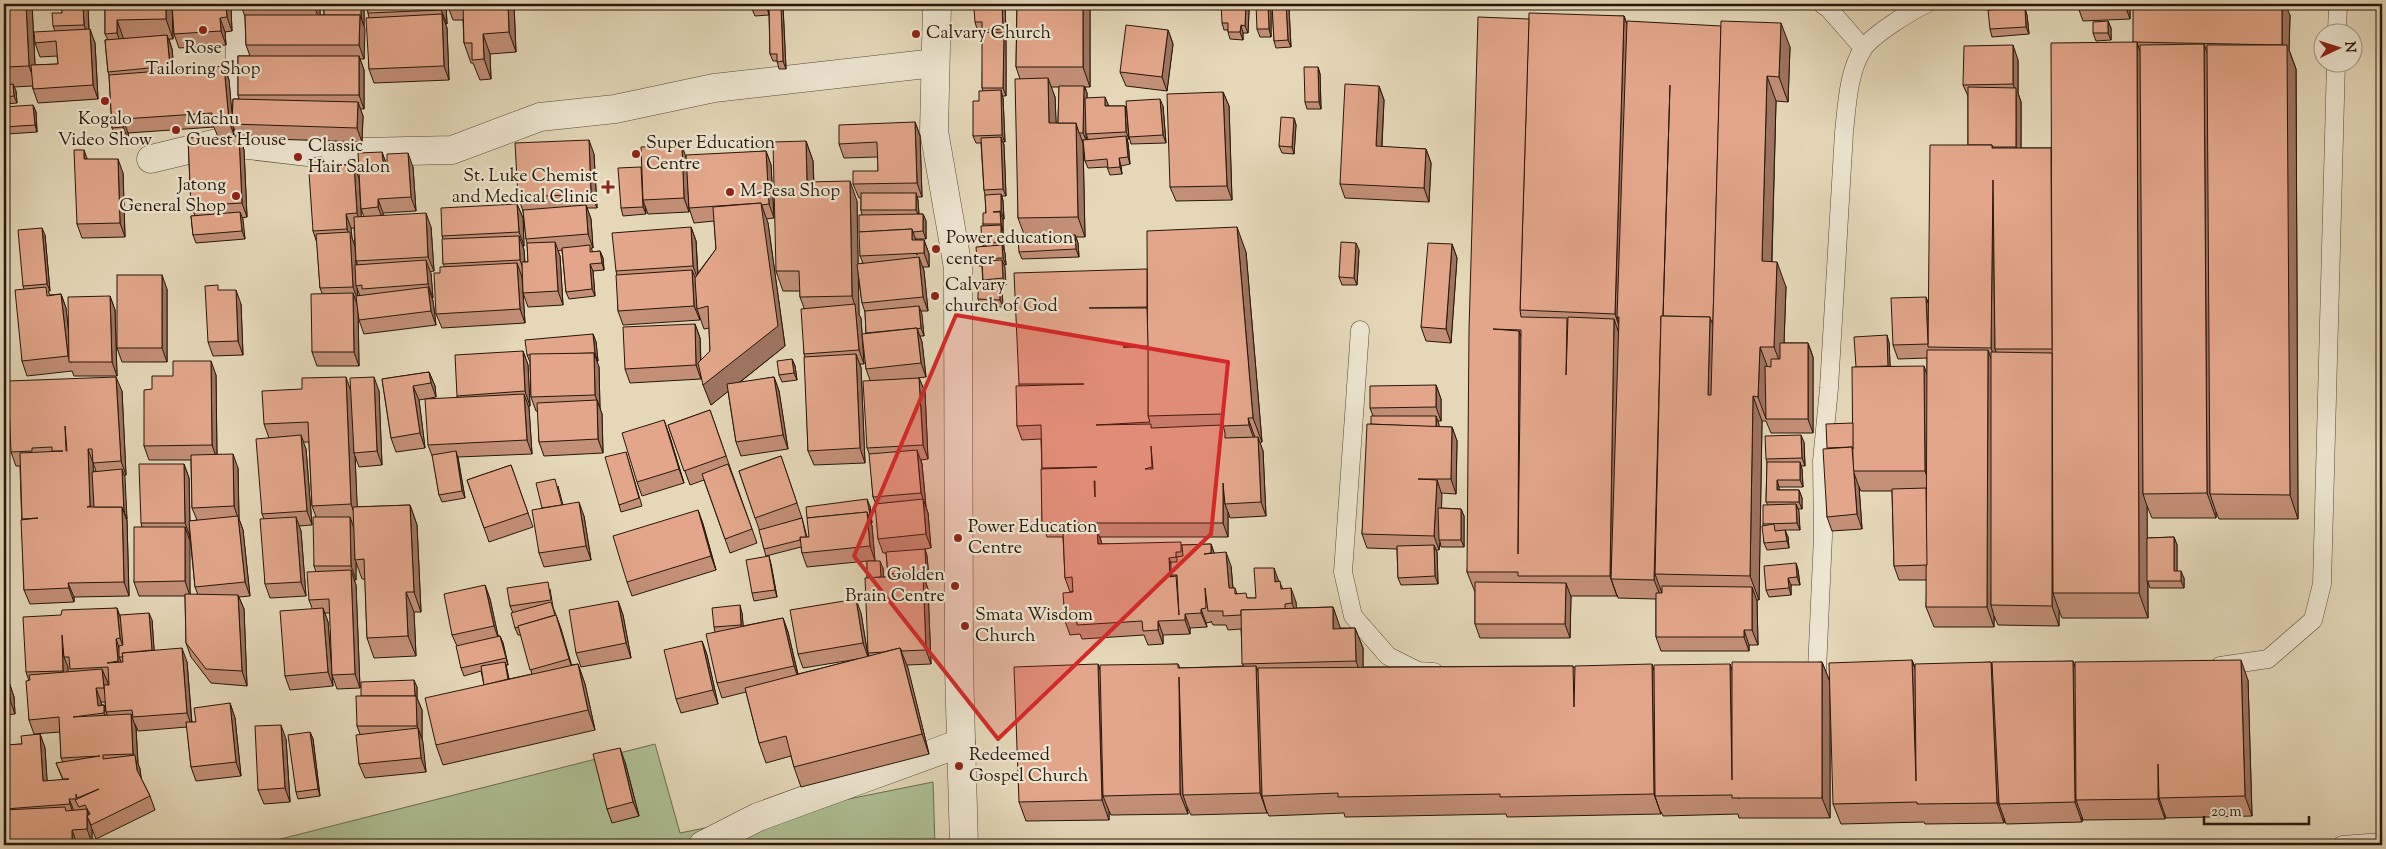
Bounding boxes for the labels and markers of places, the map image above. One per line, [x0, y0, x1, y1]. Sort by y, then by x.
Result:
place label: Calvary Church [926, 21, 1051, 47]
marker: Rose Tailoring Shop [197, 24, 209, 36]
marker: Calvary Church [910, 28, 922, 40]
place label: Rose Tailoring Shop [146, 36, 260, 83]
marker: Kogalo Video Show [99, 95, 111, 107]
place label: Kogalo Video Show [58, 107, 153, 154]
place label: Machu Guest House [186, 107, 286, 154]
marker: Machu Guest House [170, 124, 182, 136]
place label: Super Education Centre [646, 131, 776, 178]
place label: Classic Hair Salon [308, 134, 391, 181]
marker: Super Education Centre [630, 148, 642, 160]
marker: Classic Hair Salon [292, 151, 304, 163]
place label: St. Luke Chemist and Medical Clinic [452, 164, 598, 211]
place label: Jatong General Shop [119, 173, 226, 220]
place label: M-Pesa Shop [740, 179, 840, 205]
marker: St. Luke Chemist and Medical Clinic [602, 181, 614, 193]
marker: M-Pesa Shop [724, 186, 736, 198]
marker: Jatong General Shop [230, 190, 242, 202]
place label: Power education center [946, 226, 1074, 273]
marker: Power education center [930, 243, 942, 255]
place label: Calvary church of God [945, 273, 1058, 320]
marker: Calvary church of God [929, 290, 941, 302]
place label: Power Education Centre [968, 515, 1098, 562]
marker: Power Education Centre [952, 532, 964, 544]
place label: Golden Brain Centre [845, 563, 945, 610]
marker: Golden Brain Centre [949, 580, 961, 592]
place label: Smata Wisdom Church [975, 603, 1093, 650]
marker: Smata Wisdom Church [959, 620, 971, 632]
place label: Redeemed Gospel Church [969, 743, 1089, 790]
marker: Redeemed Gospel Church [953, 760, 965, 772]

